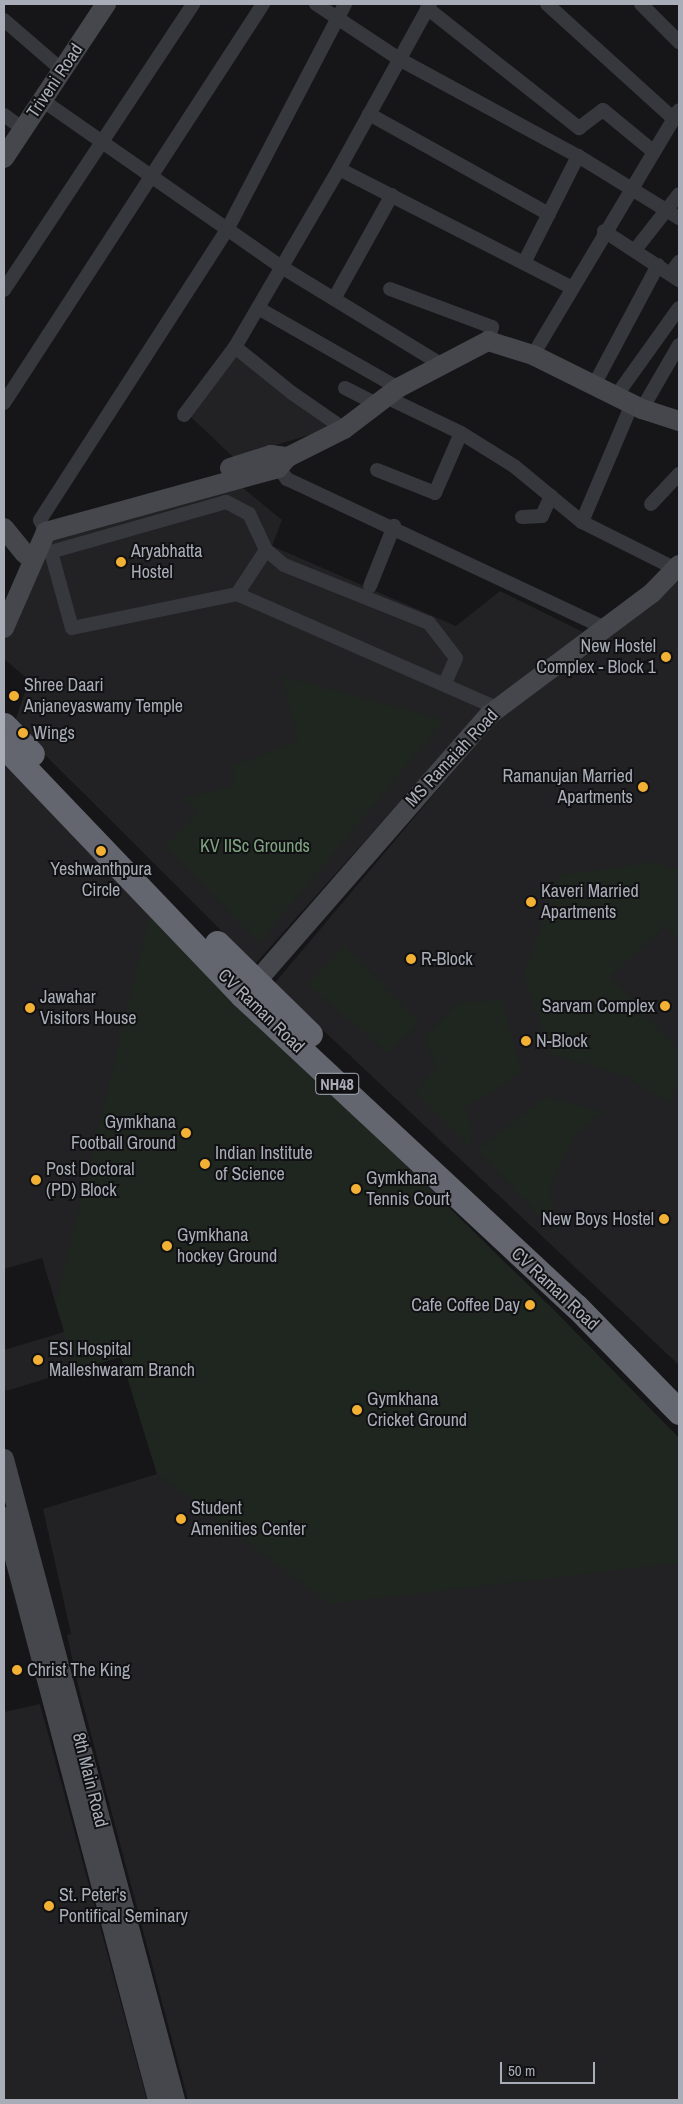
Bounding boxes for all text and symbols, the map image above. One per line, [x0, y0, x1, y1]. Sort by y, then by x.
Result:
street label: Triveni Road [22, 40, 88, 122]
place label: Aryabhatta Hostel [131, 541, 202, 584]
marker: Aryabhatta Hostel [115, 556, 127, 568]
place label: New Hostel Complex - Block 1 [536, 636, 656, 679]
marker: New Hostel Complex - Block 1 [660, 651, 672, 663]
place label: Shree Daari Anjaneyaswamy Temple [24, 675, 183, 718]
marker: Shree Daari Anjaneyaswamy Temple [8, 690, 20, 702]
street label: MS Ramaiah Road [401, 705, 503, 811]
place label: Wings [33, 722, 75, 744]
marker: Wings [17, 727, 29, 739]
place label: Ramanujan Married Apartments [503, 766, 633, 809]
marker: Ramanujan Married Apartments [637, 781, 649, 793]
park label: KV IISc Grounds [200, 835, 310, 857]
marker: Yeshwanthpura Circle [95, 845, 107, 857]
place label: Yeshwanthpura Circle [50, 859, 152, 902]
place label: Kaveri Married Apartments [541, 881, 639, 924]
marker: Kaveri Married Apartments [525, 896, 537, 908]
place label: R-Block [421, 948, 473, 970]
marker: R-Block [405, 953, 417, 965]
street label: CV Raman Road [213, 964, 309, 1058]
place label: Jawahar Visitors House [40, 987, 137, 1030]
place label: Sarvam Complex [542, 995, 655, 1017]
marker: Sarvam Complex [659, 1000, 671, 1012]
marker: Jawahar Visitors House [24, 1002, 36, 1014]
place label: N-Block [536, 1030, 588, 1052]
marker: N-Block [520, 1035, 532, 1047]
road number: NH48 [314, 1070, 360, 1098]
place label: Gymkhana Football Ground [71, 1112, 176, 1154]
marker: Gymkhana Football Ground [180, 1127, 192, 1139]
place label: Indian Institute of Science [215, 1143, 313, 1186]
marker: Indian Institute of Science [199, 1158, 211, 1170]
place label: Post Doctoral (PD) Block [46, 1159, 135, 1202]
place label: Gymkhana Tennis Court [366, 1168, 450, 1210]
marker: Post Doctoral (PD) Block [30, 1174, 42, 1186]
marker: Gymkhana Tennis Court [350, 1183, 362, 1195]
place label: New Boys Hostel [542, 1208, 654, 1230]
marker: New Boys Hostel [658, 1213, 670, 1225]
place label: Gymkhana hockey Ground [177, 1225, 277, 1268]
marker: Gymkhana hockey Ground [161, 1240, 173, 1252]
street label: CV Raman Road [507, 1243, 603, 1335]
place label: Cafe Coffee Day [411, 1294, 520, 1316]
marker: Cafe Coffee Day [524, 1299, 536, 1311]
place label: ESI Hospital Malleshwaram Branch [49, 1339, 195, 1382]
marker: ESI Hospital Malleshwaram Branch [31, 1353, 45, 1367]
place label: Gymkhana Cricket Ground [367, 1389, 467, 1432]
marker: Gymkhana Cricket Ground [351, 1404, 363, 1416]
place label: Student Amenities Center [191, 1498, 306, 1540]
marker: Student Amenities Center [175, 1513, 187, 1525]
place label: Christ The King [27, 1659, 130, 1681]
marker: Christ The King [11, 1664, 23, 1676]
street label: 8th Main Road [68, 1730, 112, 1830]
place label: St. Peter's Pontifical Seminary [59, 1885, 188, 1928]
marker: St. Peter's Pontifical Seminary [43, 1900, 55, 1912]
scale bar [503, 2052, 598, 2084]
text: 50 m [508, 2060, 535, 2081]

